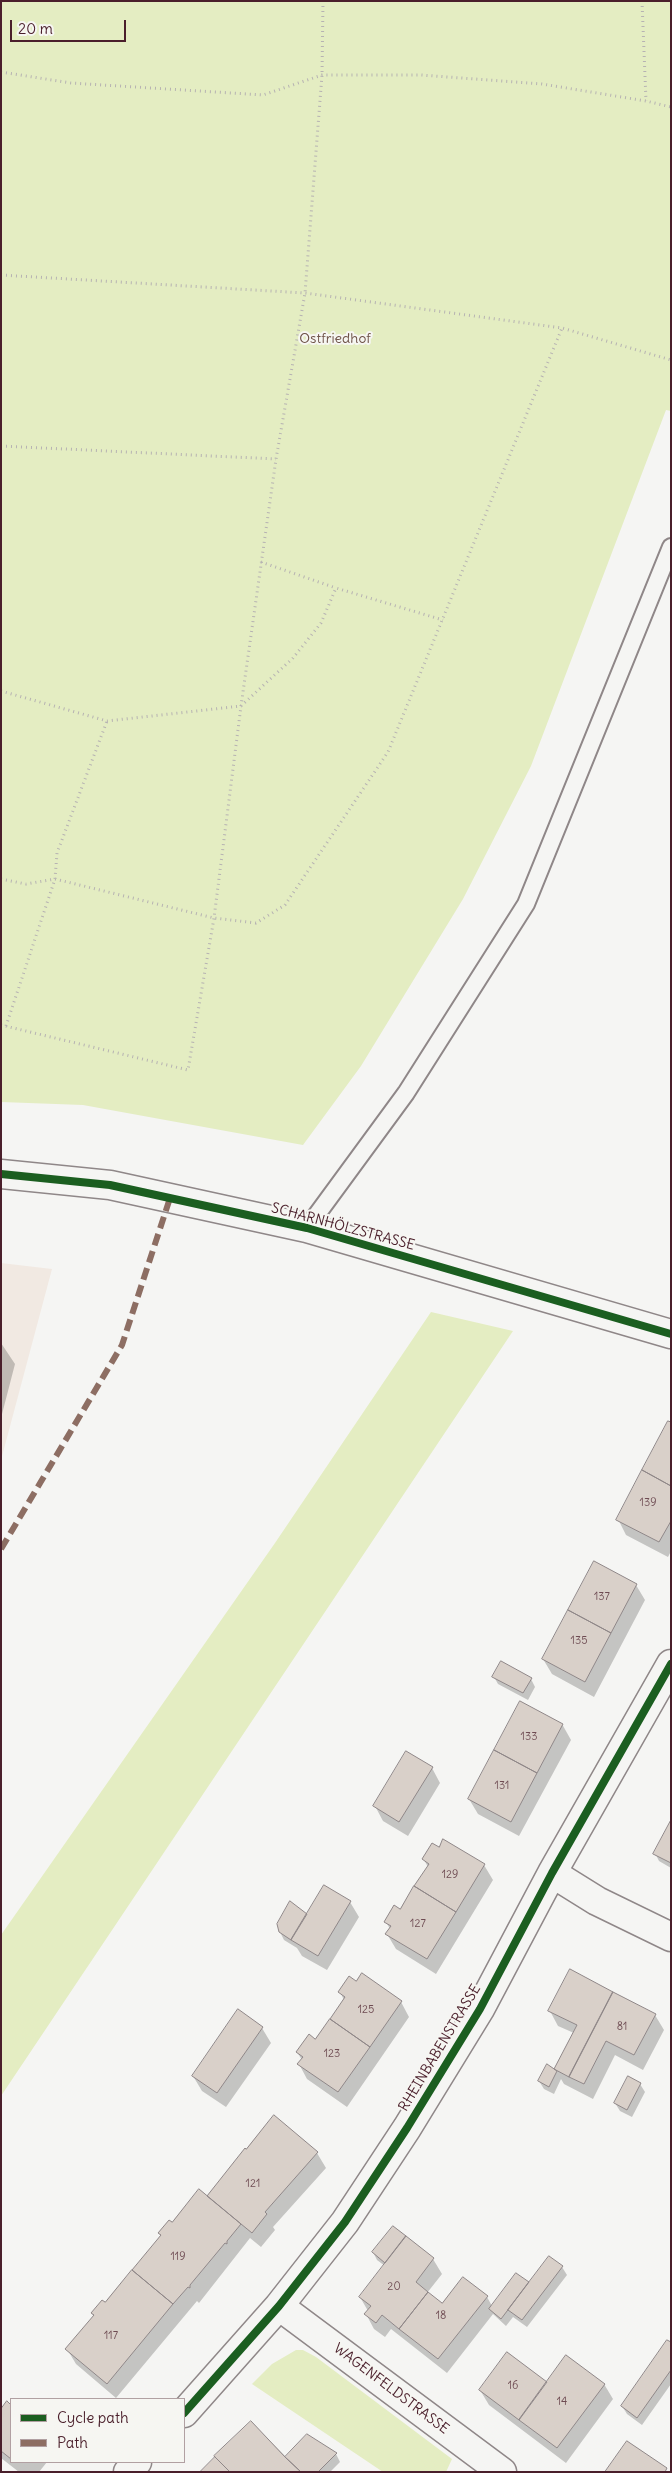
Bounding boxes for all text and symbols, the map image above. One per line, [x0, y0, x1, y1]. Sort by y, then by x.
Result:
scale bar [12, 10, 129, 42]
text: 20 m [18, 19, 53, 38]
park label: Ostfriedhof [299, 331, 371, 347]
street label: SCHARNHÖLZSTRASSE [269, 1200, 417, 1254]
house number: 139 [640, 1496, 656, 1510]
house number: 137 [594, 1590, 610, 1604]
house number: 135 [571, 1634, 587, 1648]
house number: 133 [521, 1730, 537, 1744]
house number: 131 [495, 1779, 509, 1793]
house number: 129 [442, 1868, 458, 1882]
house number: 127 [410, 1917, 426, 1931]
street label: RHEINBABENSTRASSE [395, 1982, 485, 2114]
house number: 125 [358, 2003, 374, 2017]
house number: 81 [617, 2020, 627, 2034]
house number: 123 [324, 2047, 340, 2061]
house number: 121 [246, 2177, 260, 2191]
house number: 119 [170, 2250, 186, 2264]
house number: 20 [387, 2280, 401, 2294]
house number: 18 [436, 2309, 446, 2323]
house number: 117 [104, 2329, 118, 2343]
street label: WAGENFELDSTRASSE [330, 2340, 452, 2438]
house number: 16 [508, 2379, 518, 2393]
house number: 14 [557, 2395, 567, 2409]
legend [10, 2398, 185, 2463]
text: Cycle path [57, 2408, 129, 2427]
text: Path [57, 2433, 88, 2452]

